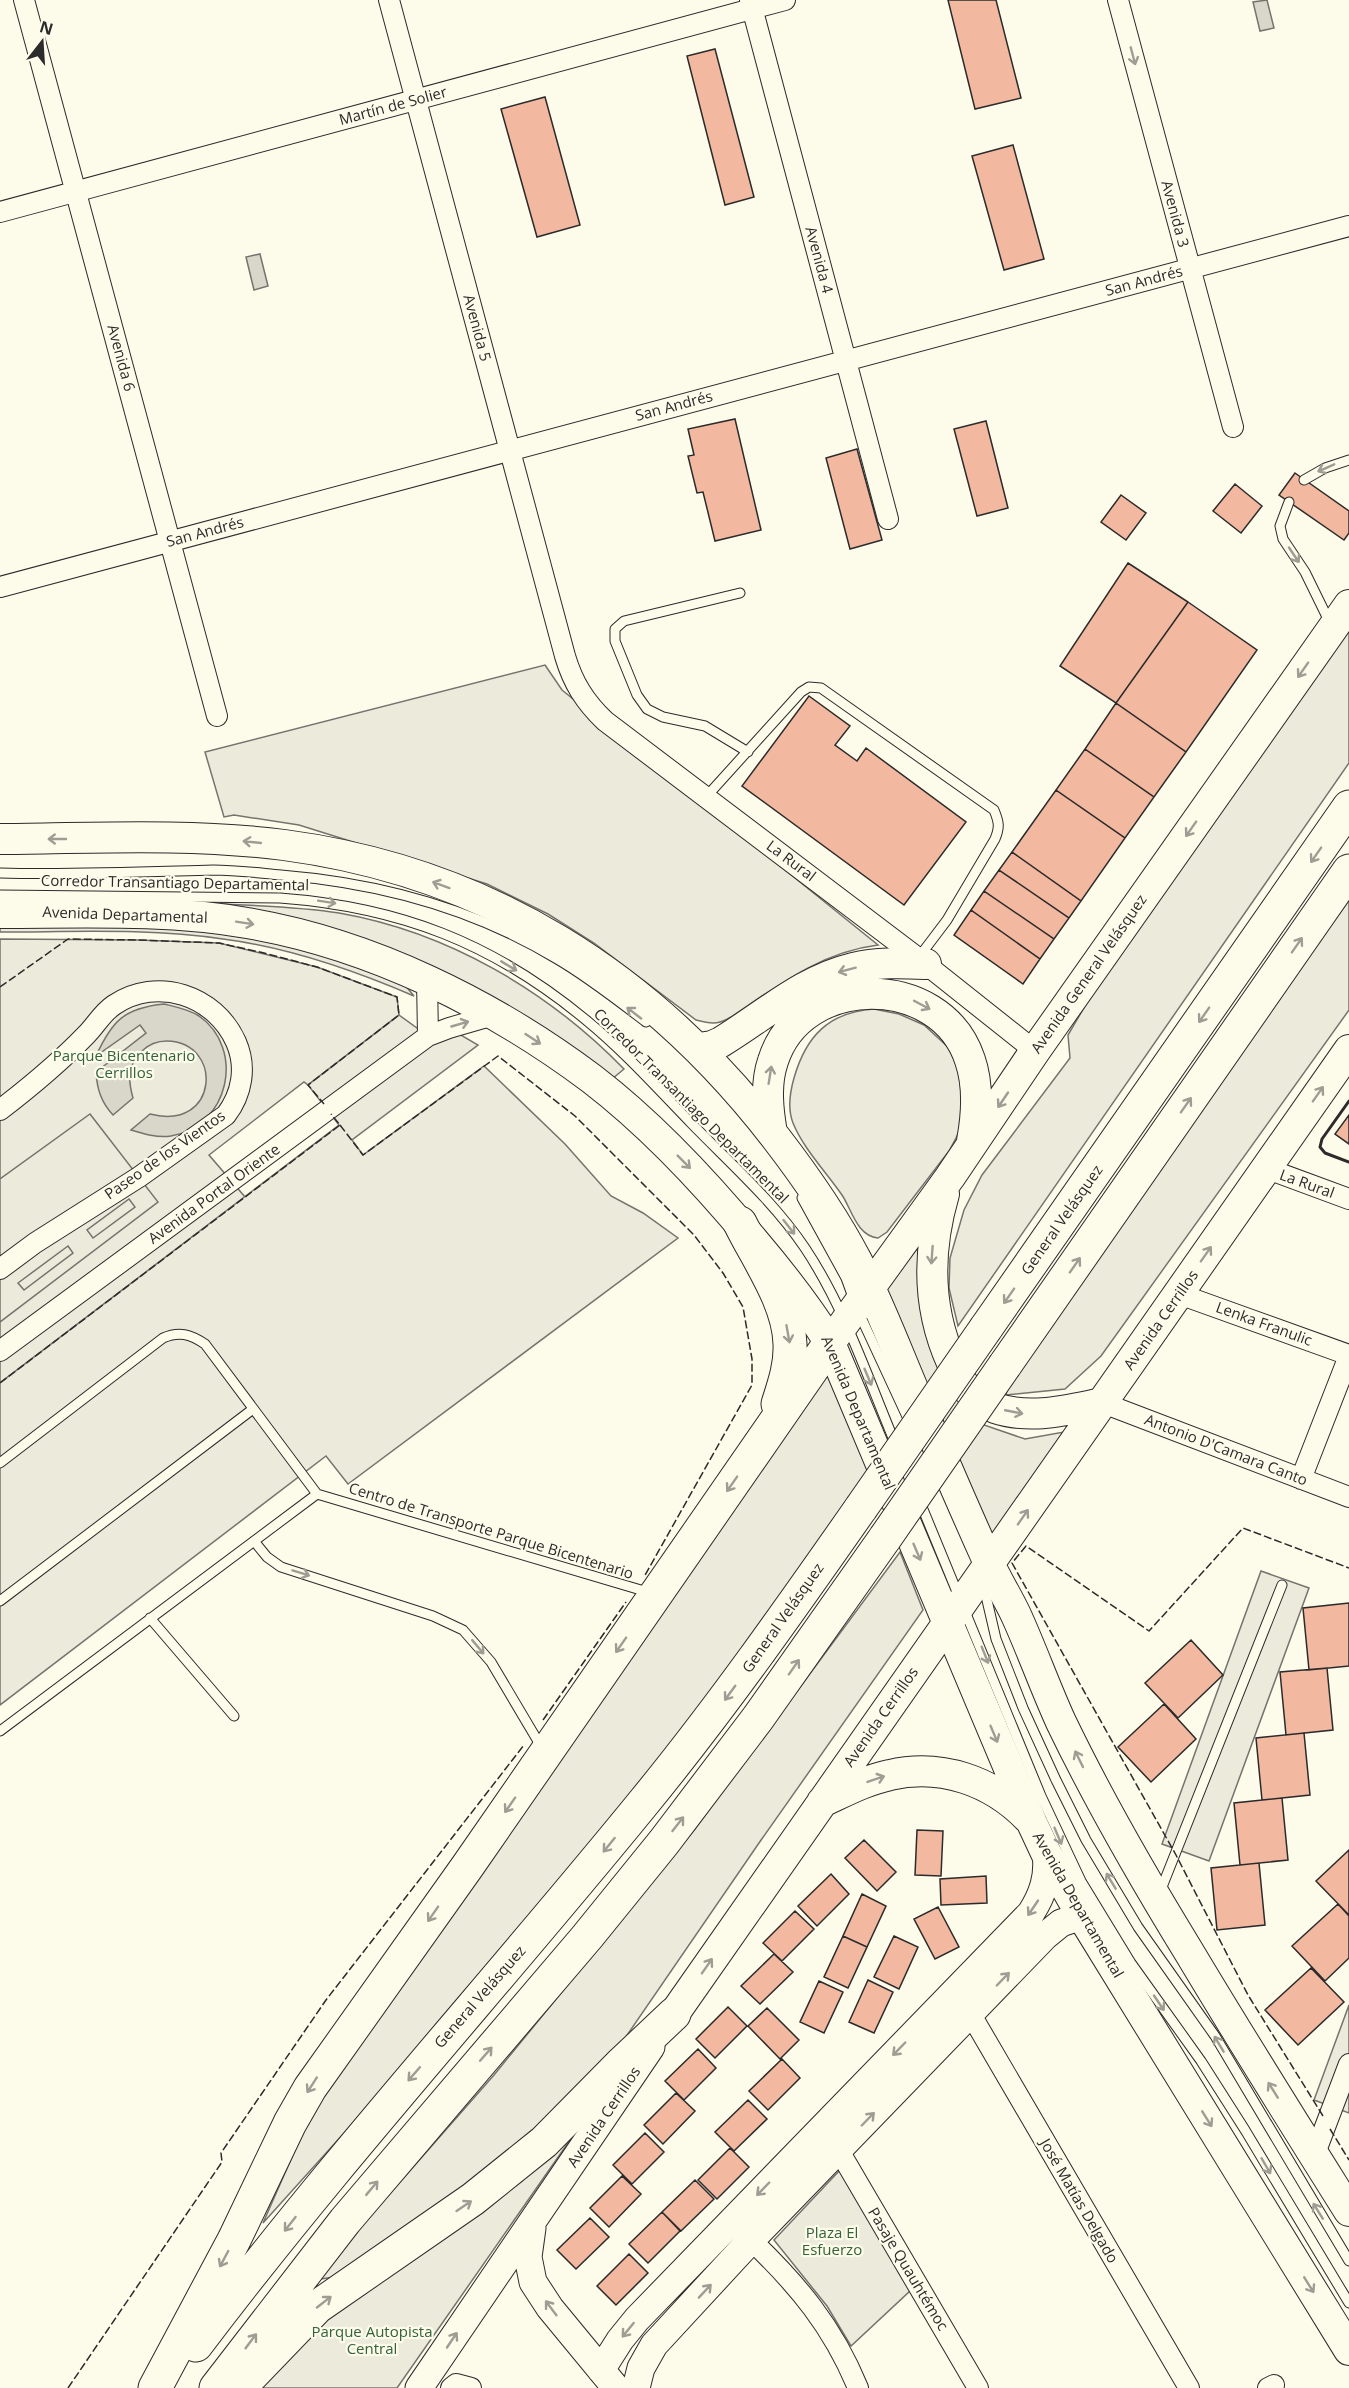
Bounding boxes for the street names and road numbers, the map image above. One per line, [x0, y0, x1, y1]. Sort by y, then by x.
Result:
street label: Martín de Solier [337, 81, 449, 129]
street label: Avenida 3 [1157, 178, 1194, 249]
street label: Avenida 4 [801, 224, 839, 296]
street label: San Andrés [1103, 260, 1185, 300]
street label: Avenida 5 [459, 292, 496, 363]
street label: Avenida 6 [103, 322, 140, 393]
street label: San Andrés [633, 385, 715, 425]
street label: San Andrés [164, 511, 246, 551]
street label: La Rural [763, 835, 820, 885]
street label: Corredor Transantiago Departamental [41, 870, 309, 894]
street label: Avenida General Velásquez [1026, 890, 1151, 1057]
street label: Avenida Departamental [42, 901, 208, 927]
street label: Corredor Transantiago Departamental [590, 1003, 794, 1207]
street label: Paseo de los Vientos [100, 1105, 229, 1203]
street label: Avenida Portal Oriente [143, 1139, 283, 1248]
street label: General Velásquez [1016, 1161, 1107, 1278]
street label: La Rural [1277, 1164, 1337, 1202]
street label: Avenida Cerrillos [1118, 1266, 1202, 1373]
street label: Lenka Franulic [1213, 1296, 1315, 1350]
street label: Avenida Departamental [817, 1333, 900, 1493]
street label: Antonio D'Camara Canto [1142, 1409, 1311, 1489]
street label: Centro de Transporte Parque Bicentenario [346, 1477, 636, 1583]
street label: General Velásquez [737, 1559, 828, 1676]
street label: Avenida Cerrillos [838, 1663, 922, 1770]
street label: Avenida Departamental [1029, 1828, 1129, 1981]
street label: General Velásquez [429, 1941, 529, 2052]
street label: Avenida Cerrillos [562, 2062, 644, 2171]
street label: José Matías Delgado [1035, 2133, 1124, 2266]
street label: Pasaje Quauhtémoc [864, 2203, 954, 2334]

